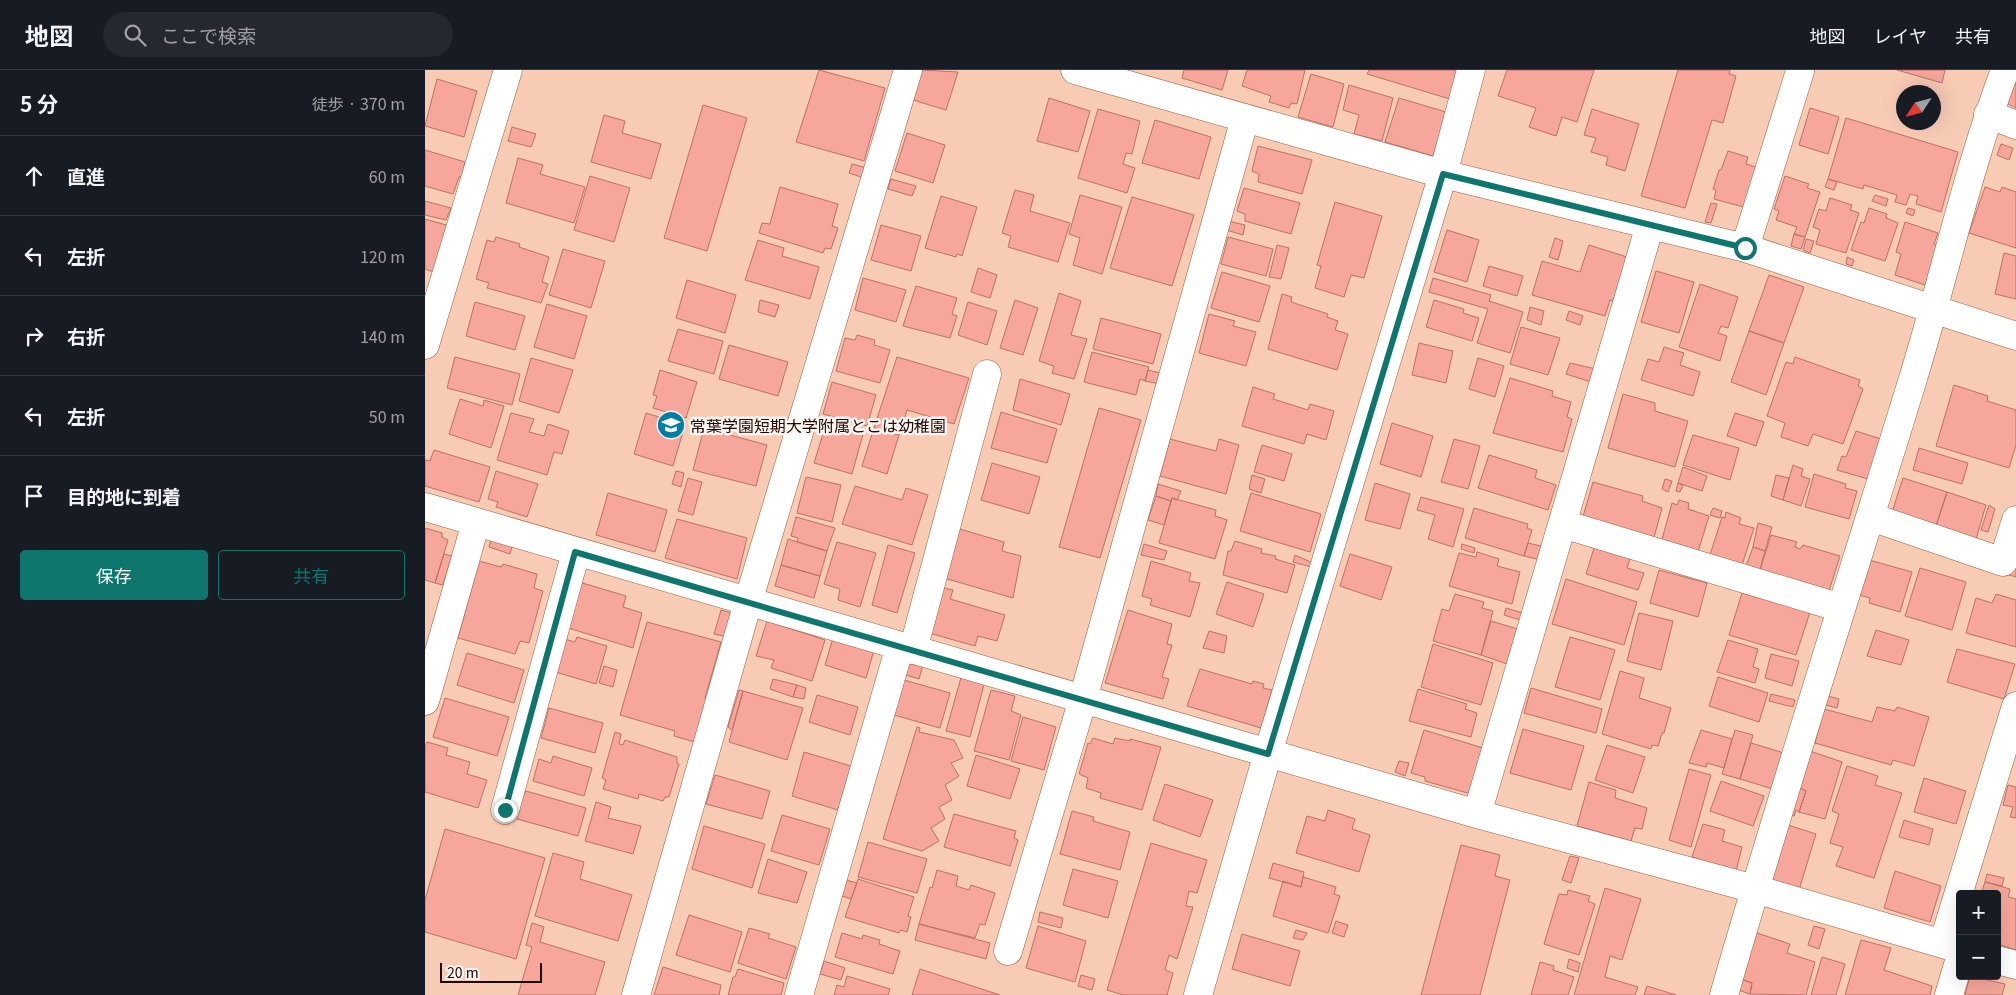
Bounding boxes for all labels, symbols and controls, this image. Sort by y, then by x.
search box [103,12,453,57]
text: 地図 [25,17,73,52]
icon: search [121,21,149,49]
text: ここで検索 [161,21,256,48]
text: 地図 [1810,22,1846,48]
text: レイヤ [1874,22,1927,48]
text: 共有 [1955,22,1991,48]
north arrow [1896,85,1941,130]
text: 5 分 [20,88,58,118]
text: 徒歩 · 370 m [312,91,405,115]
icon: ahead [20,162,48,190]
text: 直進 [67,162,105,189]
text: 60 m [369,164,405,188]
route start [1734,237,1757,260]
icon: left [20,242,48,270]
text: 左折 [67,242,105,269]
text: 120 m [360,244,405,268]
icon: right [20,322,48,350]
text: 右折 [67,322,105,349]
text: 140 m [360,324,405,348]
icon: left [20,402,48,430]
text: 左折 [67,402,105,429]
text: 50 m [369,404,405,428]
school or university icon: 常葉学園短期大学附属とこは幼稚園 [656,410,686,440]
place label: 常葉学園短期大学附属とこは幼稚園 [690,413,946,437]
icon: arrive [20,482,48,510]
text: 目的地に到着 [67,482,181,509]
button: 保存 [20,550,208,600]
button: 共有 [218,550,405,600]
route end [494,799,517,822]
map controls [1956,890,2001,980]
button: + [1956,890,2001,935]
button: − [1956,935,2001,980]
scale bar [440,960,543,983]
text: 20 m [447,962,479,982]

